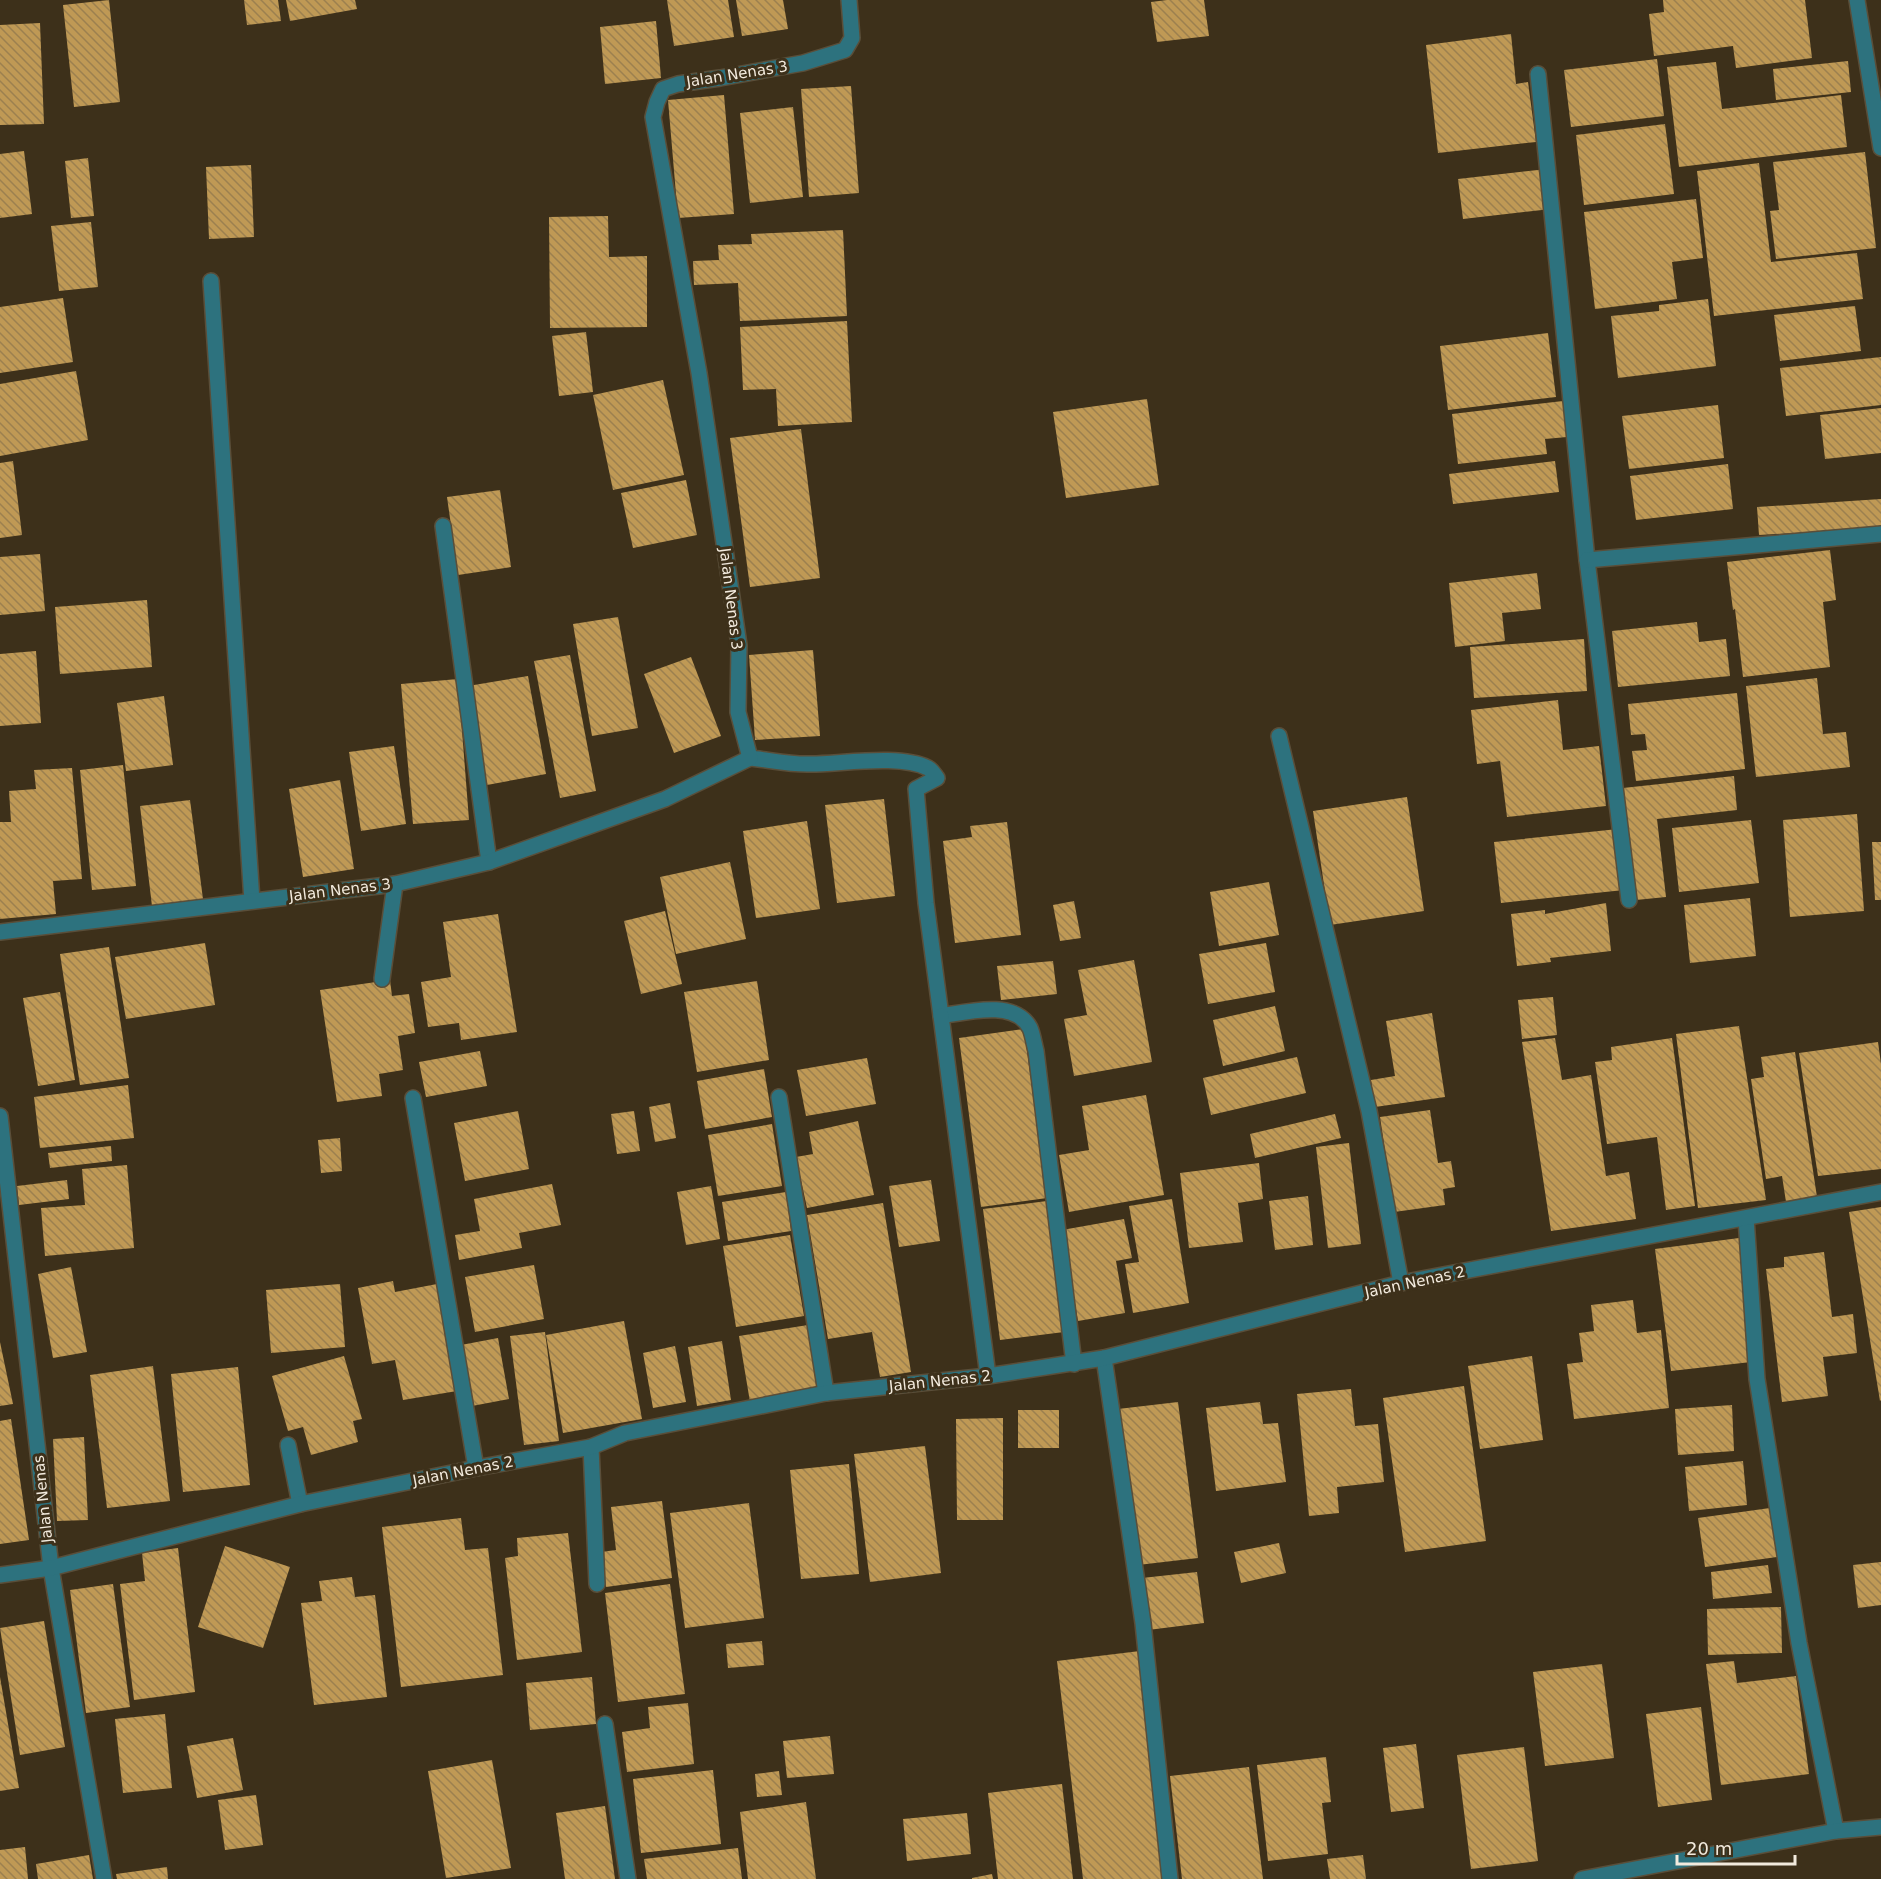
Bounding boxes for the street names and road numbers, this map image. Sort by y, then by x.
street label: Jalan Nenas 3 [684,57,789,91]
street label: Jalan Nenas 3 [716,546,746,651]
street label: Jalan Nenas 3 [287,875,392,905]
street label: Jalan Nenas 2 [1362,1263,1467,1302]
street label: Jalan Nenas 2 [887,1367,992,1395]
street label: Jalan Nenas 2 [410,1452,515,1490]
street label: Jalan Nenas [29,1454,57,1545]

